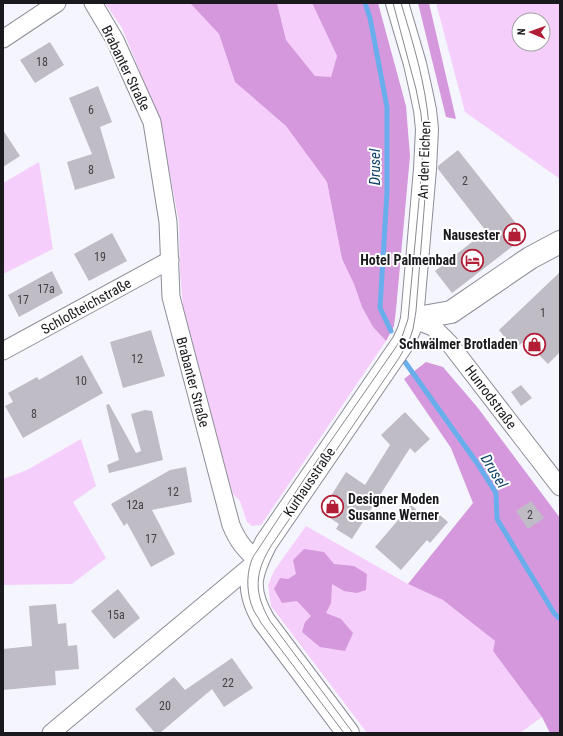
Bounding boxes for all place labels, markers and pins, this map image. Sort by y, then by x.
shop icon: Nausester [502,222,528,248]
place label: Nausester [443,227,500,243]
hotel icon: Hotel Palmenbad [459,247,485,273]
place label: Hotel Palmenbad [360,252,456,268]
shop icon: Schwälmer Brotladen [521,331,547,357]
place label: Schwälmer Brotladen [399,336,518,352]
place label: Designer Moden Susanne Werner [348,491,439,523]
shop icon: Designer Moden Susanne Werner [320,494,346,520]

